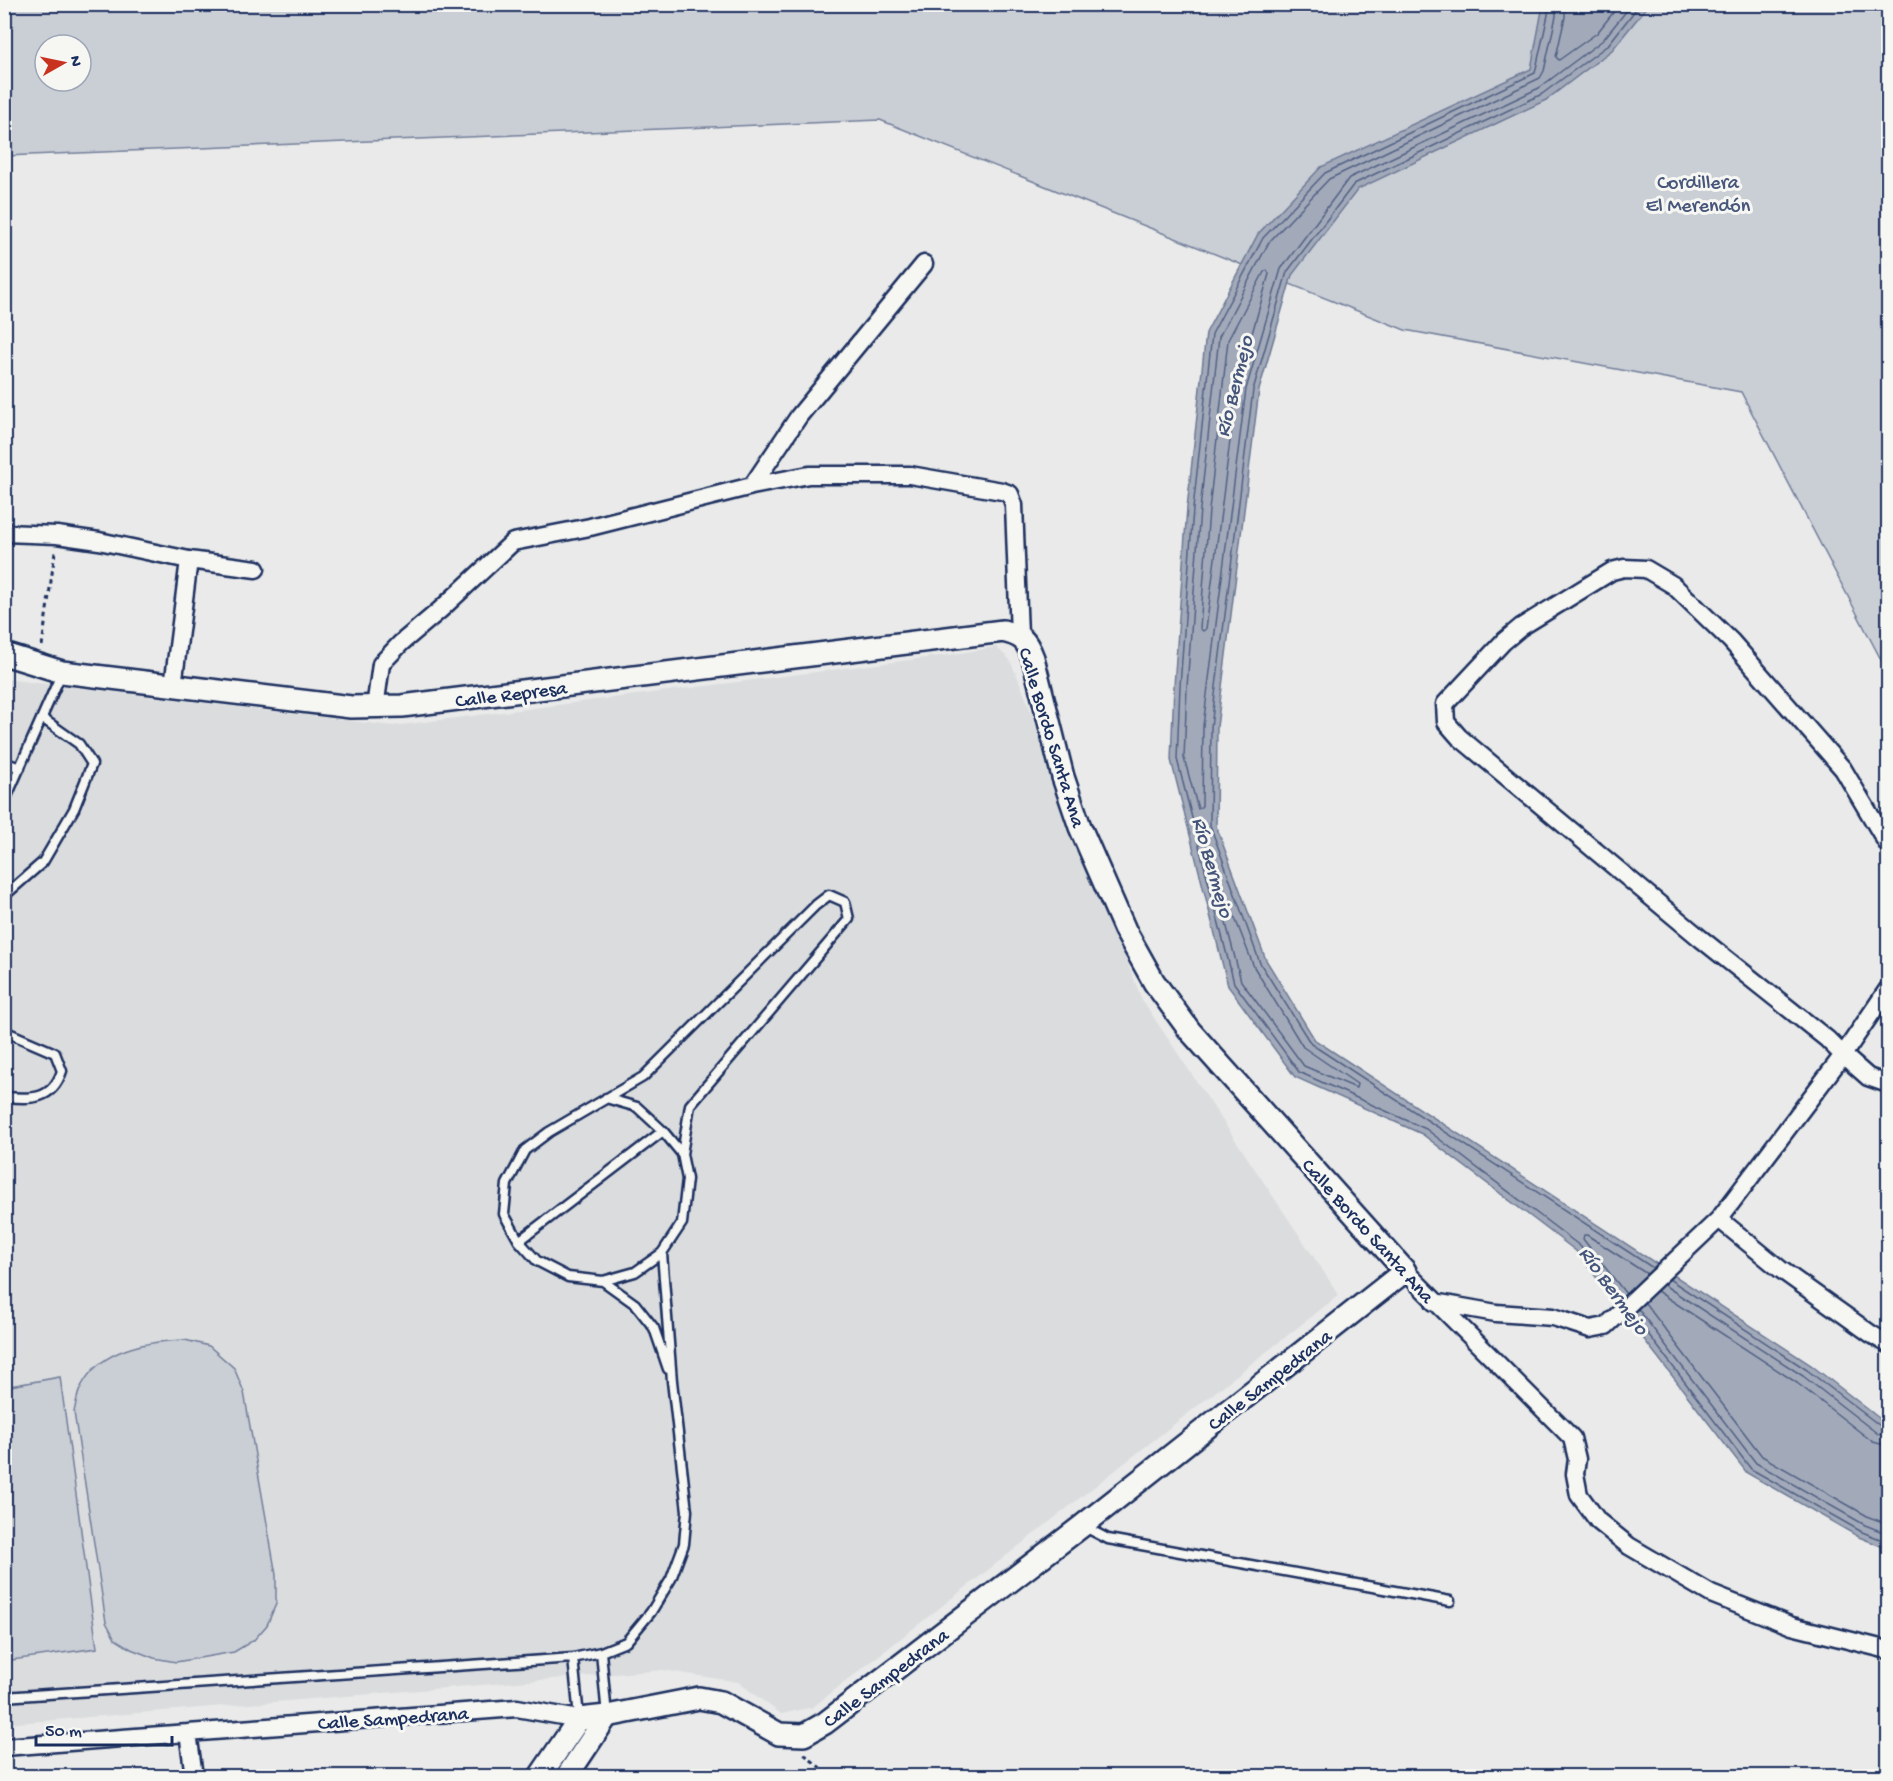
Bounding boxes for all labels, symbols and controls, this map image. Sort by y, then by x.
north arrow [33,33,93,93]
text: N [64,55,85,68]
park label: Cordillera El Merendón [1646,173,1751,219]
water label: Río Bermejo [1212,333,1261,440]
street label: Calle Bordo Santa Ana [1011,645,1088,831]
street label: Calle Represa [454,678,569,715]
water label: Río Bermejo [1184,815,1237,922]
street label: Calle Bordo Santa Ana [1295,1155,1438,1310]
water label: Río Bermejo [1572,1243,1653,1342]
street label: Calle Sampedrana [1205,1326,1338,1437]
street label: Calle Sampedrana [820,1625,955,1734]
street label: Calle Sampedrana [317,1704,470,1737]
scale bar [36,1709,172,1747]
text: 50 m [45,1722,82,1743]

